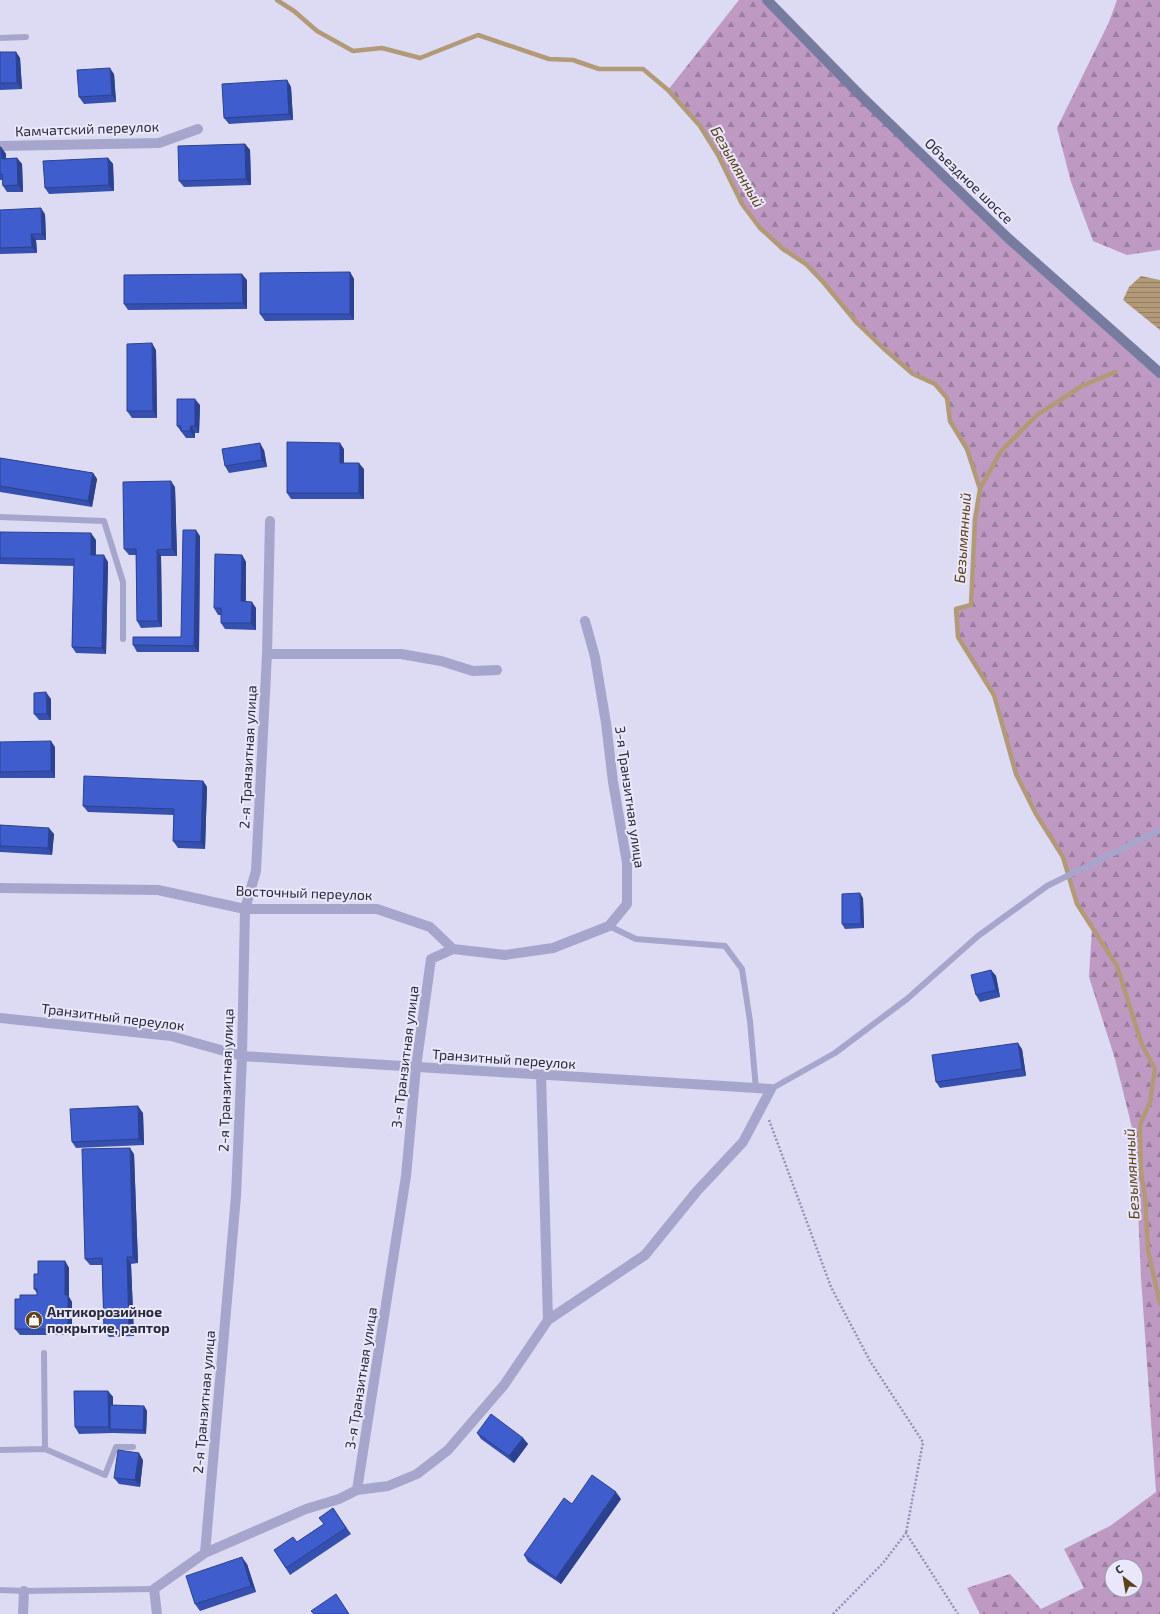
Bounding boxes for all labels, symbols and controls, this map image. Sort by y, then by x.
street label: Камчатский переулок [15,117,160,140]
water label: Безымянный [707,123,768,210]
street label: Объездное шоссе [922,134,1017,227]
water label: Безымянный [950,492,974,584]
street label: 2-я Транзитная улица [235,685,260,829]
street label: 3-я Транзитная улица [612,725,649,869]
street label: Восточный переулок [235,882,373,903]
street label: 3-я Транзитная улица [387,985,422,1129]
street label: Транзитный переулок [40,999,186,1034]
street label: 2-я Транзитная улица [215,1008,237,1152]
street label: Транзитный переулок [432,1045,577,1072]
water label: Безымянный [1120,1128,1142,1220]
place label: Антикорозийное покрытие, раптор [47,1303,170,1336]
street label: 3-я Транзитная улица [341,1306,380,1450]
shop icon: Антикорозийное покрытие, раптор [24,1310,44,1330]
street label: 2-я Транзитная улица [189,1330,218,1474]
north arrow [1104,1558,1144,1598]
text: С [1112,1561,1125,1576]

